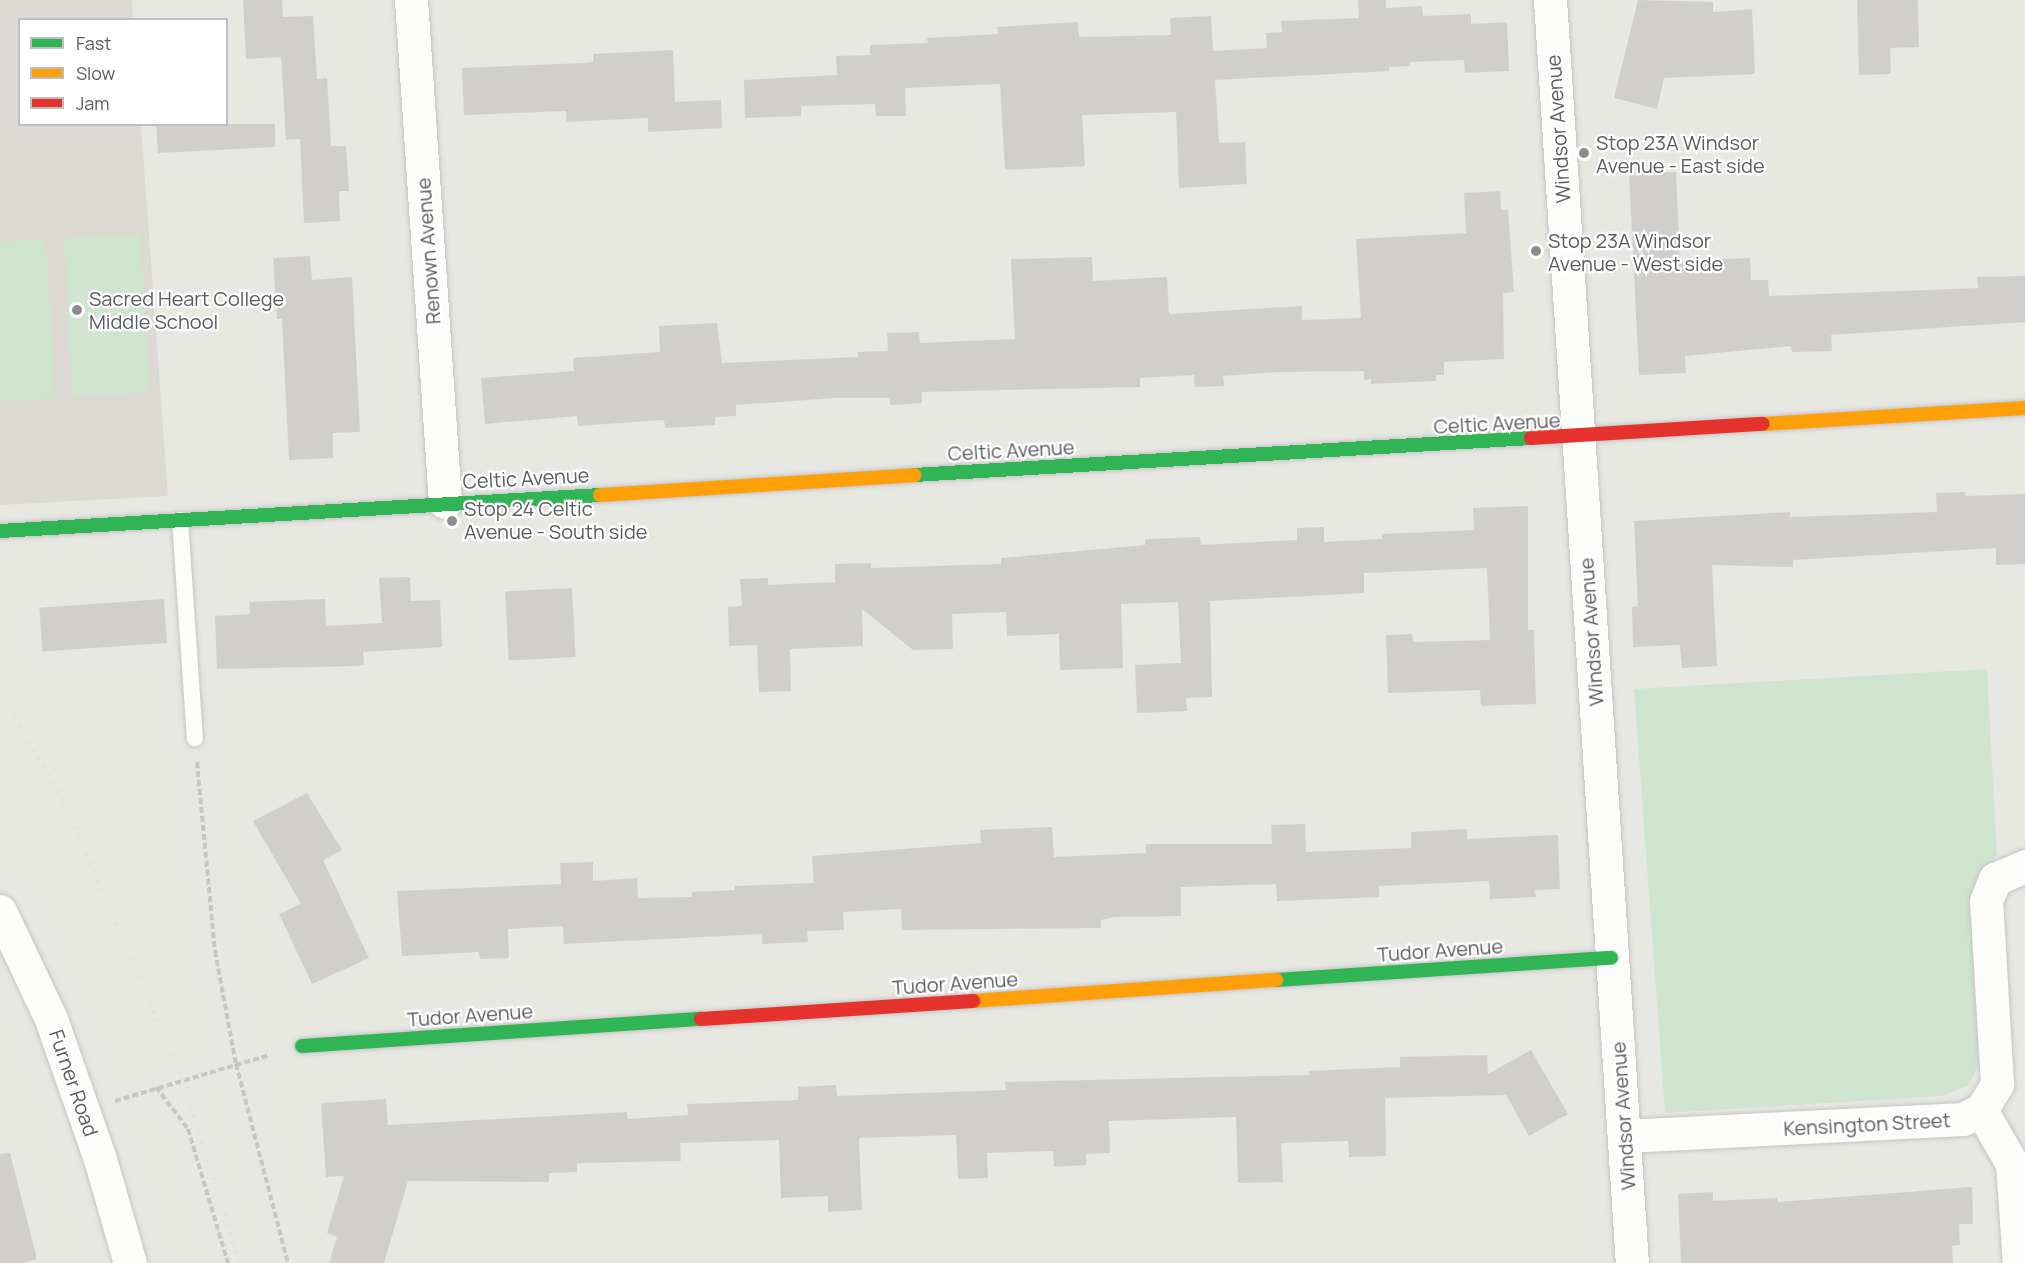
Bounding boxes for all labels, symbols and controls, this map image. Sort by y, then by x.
legend [18,18,228,126]
text: Fast [76,31,111,55]
street label: Windsor Avenue [1541,54,1575,204]
text: Slow [76,61,115,85]
text: Jam [76,91,110,115]
place label: Stop 23A Windsor Avenue - East side [1596,130,1765,177]
marker: Stop 23A Windsor Avenue - East side [1577,146,1591,160]
street label: Renown Avenue [411,177,445,325]
place label: Stop 23A Windsor Avenue - West side [1548,228,1723,275]
marker: Stop 23A Windsor Avenue - West side [1529,244,1543,258]
place label: Sacred Heart College Middle School [89,286,284,333]
marker: Sacred Heart College Middle School [70,303,84,317]
street label: Celtic Avenue [1433,408,1561,438]
street label: Celtic Avenue [947,435,1075,465]
street label: Celtic Avenue [462,463,590,493]
place label: Stop 24 Celtic Avenue - South side [464,497,648,544]
marker: Stop 24 Celtic Avenue - South side [445,514,459,528]
street label: Windsor Avenue [1574,557,1608,707]
street label: Tudor Avenue [1376,934,1504,966]
street label: Tudor Avenue [891,967,1019,999]
street label: Tudor Avenue [406,999,534,1031]
street label: Furner Road [45,1026,103,1140]
street label: Windsor Avenue [1606,1041,1640,1191]
street label: Kensington Street [1783,1108,1951,1140]

